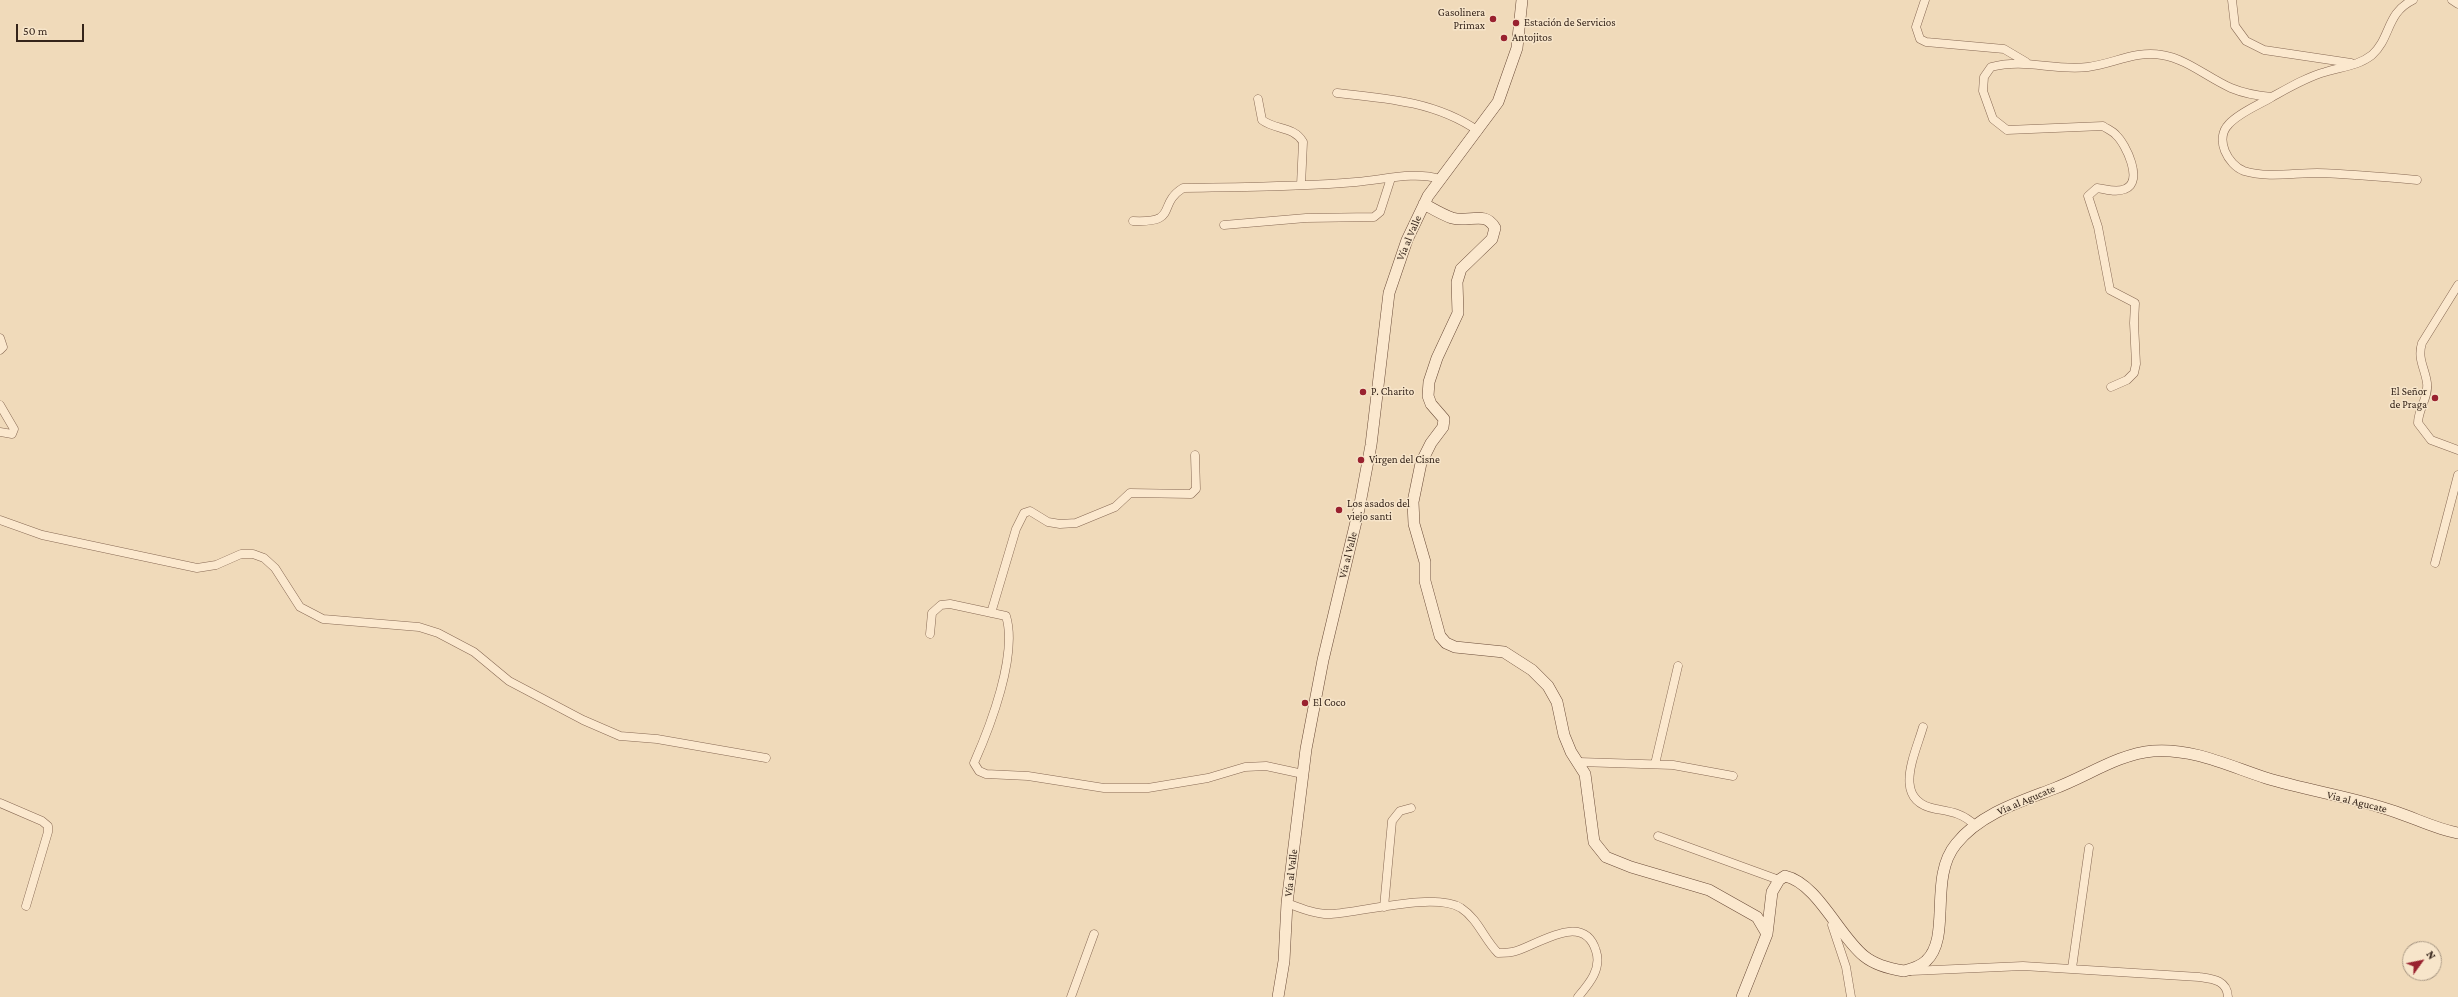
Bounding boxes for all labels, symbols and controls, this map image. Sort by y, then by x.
place label: Gasolinera Primax [1438,6,1485,32]
marker: Gasolinera Primax [1488,14,1498,24]
scale bar [18,16,86,42]
place label: Estación de Servicios [1524,16,1616,30]
marker: Estación de Servicios [1511,18,1521,28]
text: 50 m [23,24,47,38]
place label: Antojitos [1512,31,1552,45]
marker: Antojitos [1499,33,1509,43]
street label: Vía al Valle [1394,213,1424,263]
place label: P. Charito [1371,385,1414,399]
place label: El Señor de Praga [2390,385,2427,411]
marker: P. Charito [1358,387,1368,397]
marker: El Señor de Praga [2430,393,2440,403]
place label: Virgen del Cisne [1369,453,1440,467]
marker: Virgen del Cisne [1356,455,1366,465]
place label: Los asados del viejo santi [1347,497,1410,523]
marker: Los asados del viejo santi [1334,505,1344,515]
street label: Vía al Valle [1336,530,1360,580]
place label: El Coco [1313,696,1346,710]
marker: El Coco [1300,698,1310,708]
street label: Via al Agucate [1995,782,2057,818]
street label: Via al Agucate [2326,788,2388,816]
street label: Vía al Valle [1282,849,1300,897]
north arrow [2402,941,2442,981]
text: N [2424,949,2438,961]

